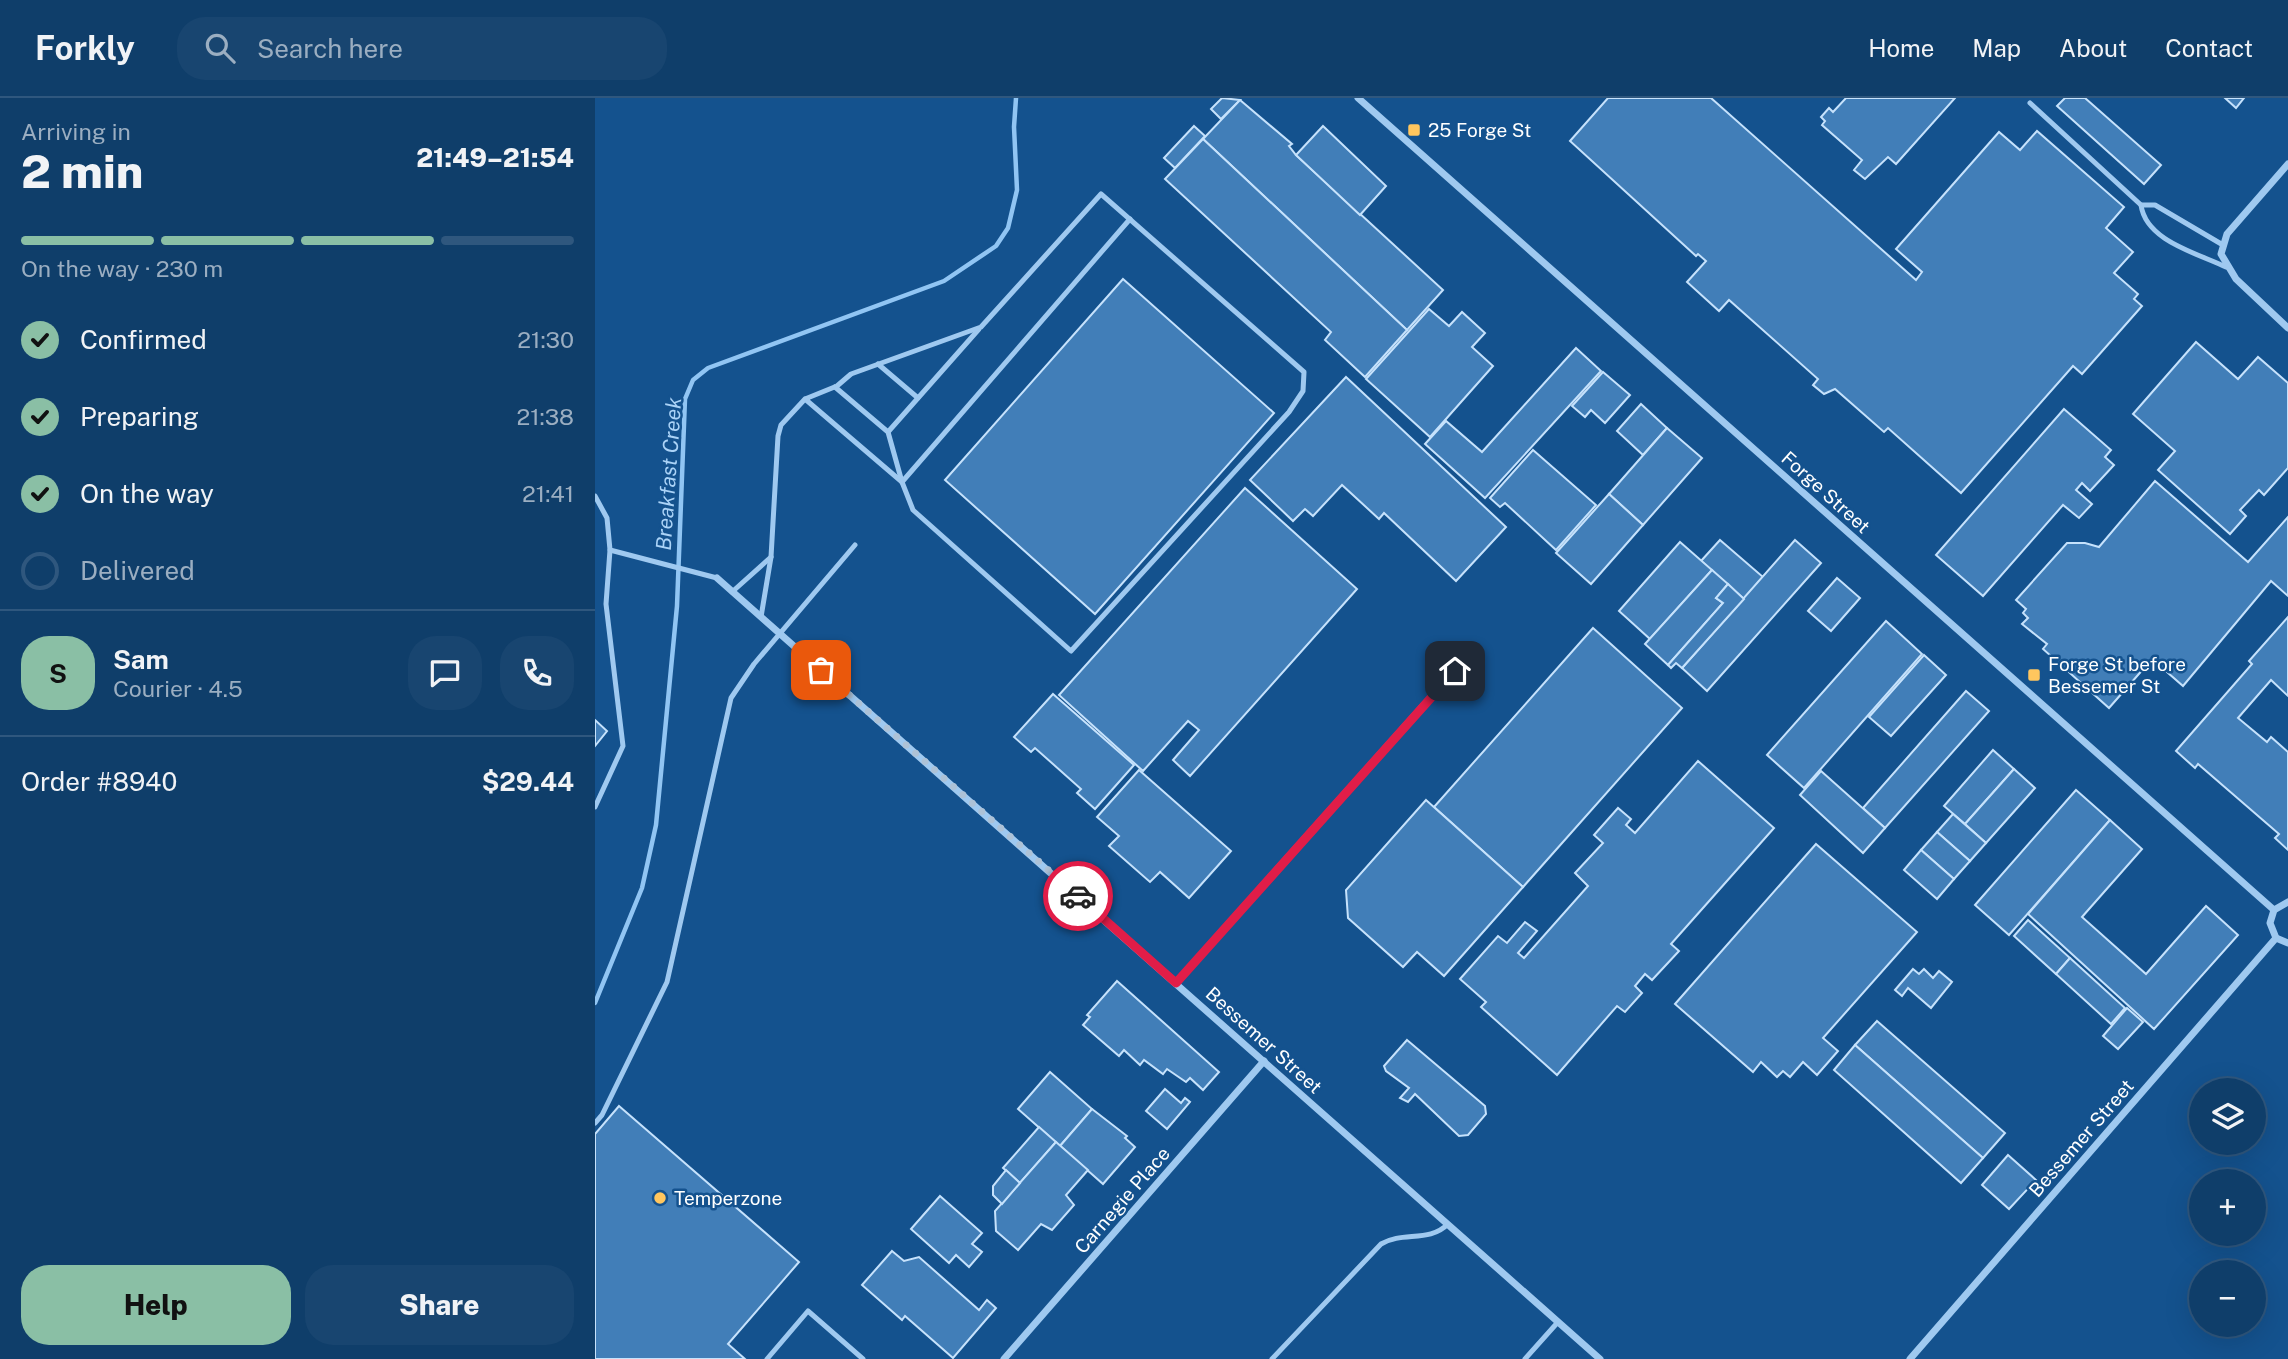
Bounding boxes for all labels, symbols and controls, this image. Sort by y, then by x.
search box [177,17,667,80]
text: Forkly [35,29,135,67]
icon: search [201,29,239,67]
text: Search here [257,33,403,64]
text: Home [1868,34,1934,62]
text: Map [1972,34,2021,62]
text: About [2059,34,2127,62]
text: Contact [2165,34,2253,62]
text: Arriving in [21,118,131,145]
place label: 25 Forge St [1428,119,1531,141]
marker: 25 Forge St [1406,122,1422,138]
text: 21:49–21:54 [416,142,574,173]
text: 2 min [21,144,143,198]
text: On the way · 230 m [21,255,223,282]
icon: check [21,321,59,359]
text: Confirmed [80,324,207,355]
text: 21:30 [517,326,574,353]
water label: Breakfast Creek [651,396,686,551]
icon: check [21,398,59,436]
text: Preparing [80,401,199,432]
text: 21:38 [517,403,574,430]
street label: Forge Street [1777,447,1875,537]
icon: check [21,475,59,513]
text: On the way [80,478,214,509]
text: 21:41 [522,480,574,507]
text: Delivered [80,555,195,586]
button: chat [408,636,482,710]
button: phone [500,636,574,710]
pin [791,640,851,700]
pin [1425,641,1485,701]
text: Sam [113,644,169,675]
icon: bag [802,651,840,689]
icon: home [1436,652,1474,690]
place label: Forge St before Bessemer St [2048,653,2186,697]
text: S [49,658,67,689]
marker: Forge St before Bessemer St [2026,667,2042,683]
text: Courier · 4.5 [113,675,243,702]
text: Order #8940 [21,766,177,797]
text: $29.44 [482,766,574,797]
courier [1043,861,1113,931]
icon: car [1059,877,1097,915]
street label: Bessemer Street [1202,982,1326,1098]
street label: Bessemer Street [2024,1075,2138,1201]
map controls [2189,1078,2266,1337]
button: layers [2189,1078,2266,1155]
street label: Carnegie Place [1070,1142,1174,1258]
button: + [2189,1169,2266,1246]
place label: Temperzone [674,1187,782,1209]
marker: Temperzone [652,1190,668,1206]
button: − [2189,1260,2266,1337]
button: Help [21,1265,291,1345]
button: Share [305,1265,574,1345]

